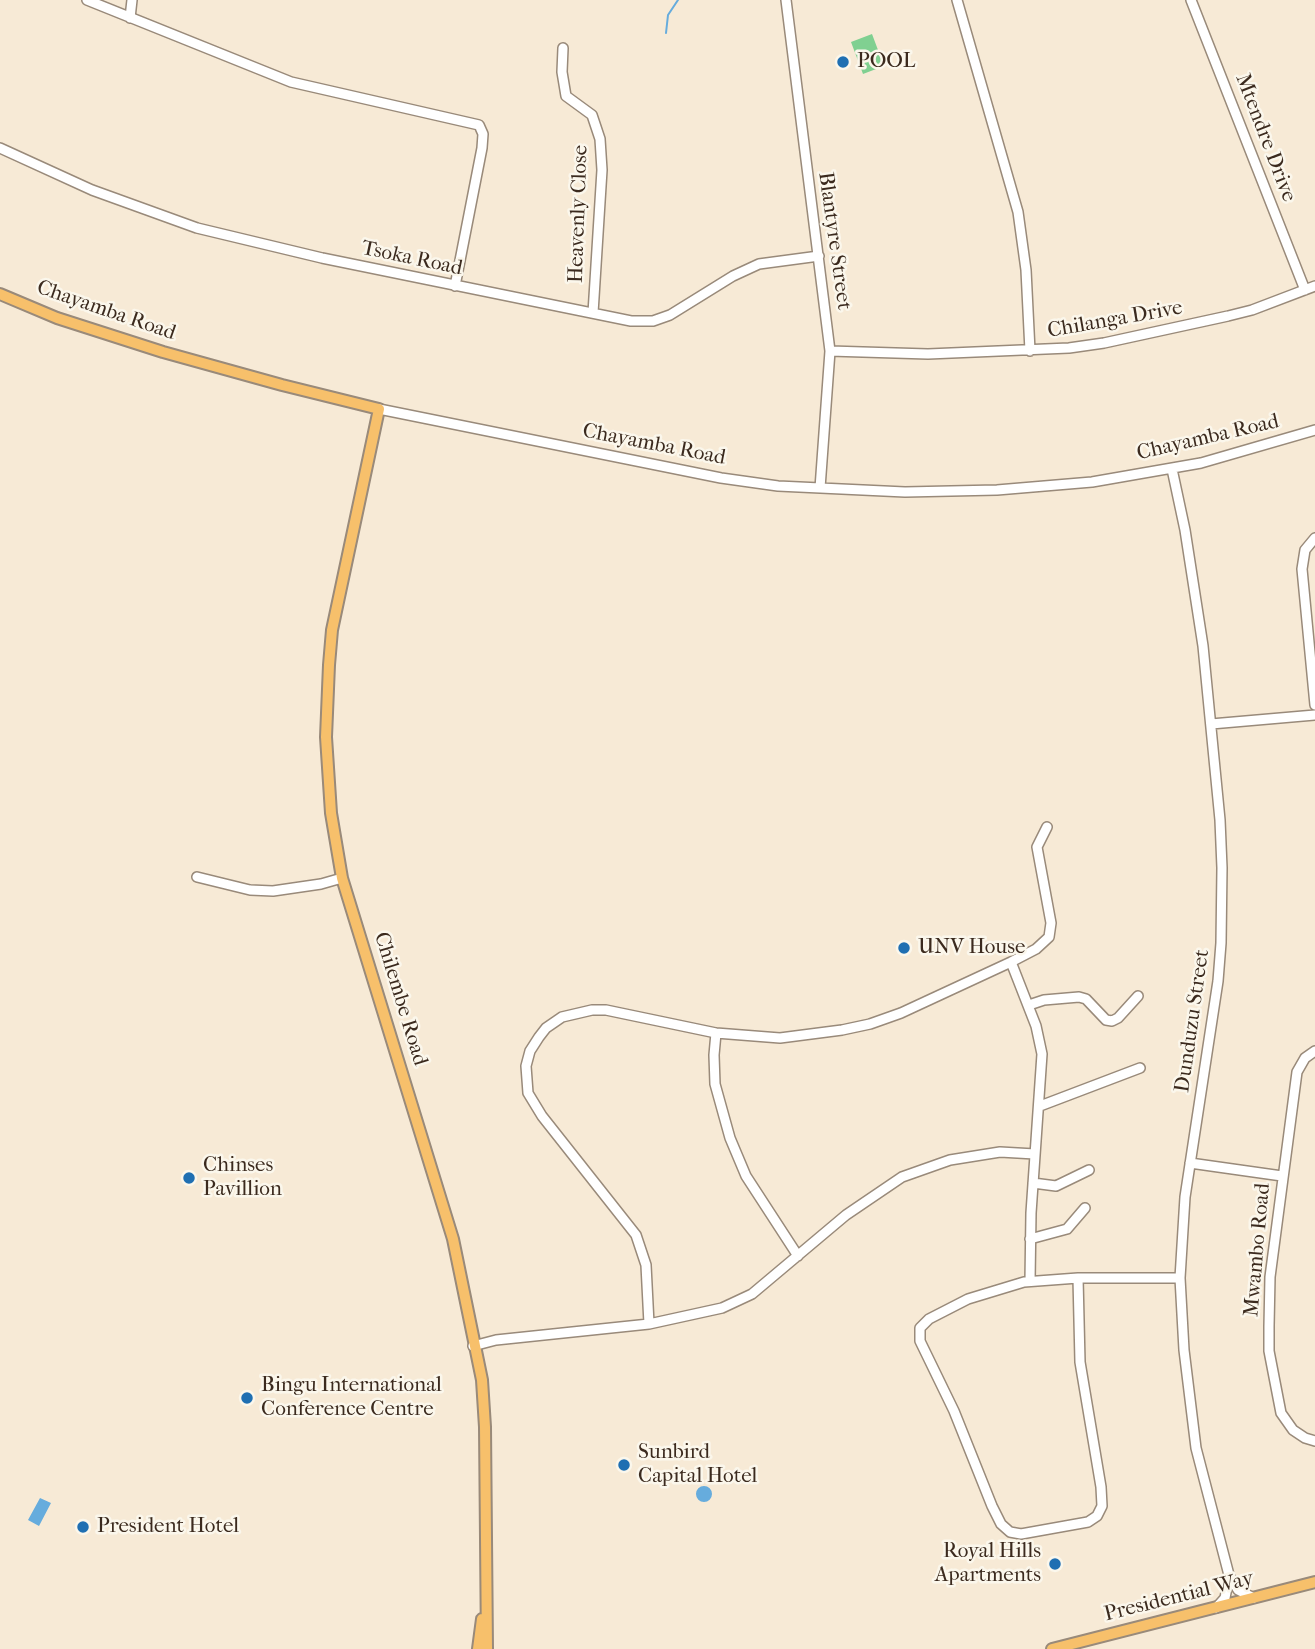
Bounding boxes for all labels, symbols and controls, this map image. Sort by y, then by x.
place label: POOL [857,49,915,75]
marker: POOL [835,54,851,70]
street label: Mtendre Drive [1229,70,1301,206]
street label: Heavenly Close [564,144,594,284]
street label: Blantyre Street [812,170,856,312]
street label: Tsoka Road [359,236,465,282]
street label: Chayamba Road [33,275,179,347]
street label: Chilanga Drive [1046,296,1184,344]
street label: Chayamba Road [1134,409,1282,467]
street label: Chayamba Road [580,419,728,471]
street label: Chilembe Road [368,929,432,1069]
place label: UNV House [918,935,1025,961]
marker: UNV House [896,940,912,956]
street label: Dunduzu Street [1170,948,1216,1094]
place label: Chinses Pavillion [203,1153,282,1203]
marker: Chinses Pavillion [181,1170,197,1186]
street label: Mwambo Road [1240,1182,1276,1318]
place label: Bingu International Conference Centre [261,1373,442,1423]
marker: Bingu International Conference Centre [239,1390,255,1406]
place label: Sunbird Capital Hotel [638,1440,757,1490]
marker: Sunbird Capital Hotel [616,1457,632,1473]
place label: President Hotel [97,1514,239,1540]
marker: President Hotel [75,1519,91,1535]
place label: Royal Hills Apartments [935,1539,1041,1589]
marker: Royal Hills Apartments [1047,1556,1063,1572]
street label: Presidential Way [1102,1566,1256,1628]

